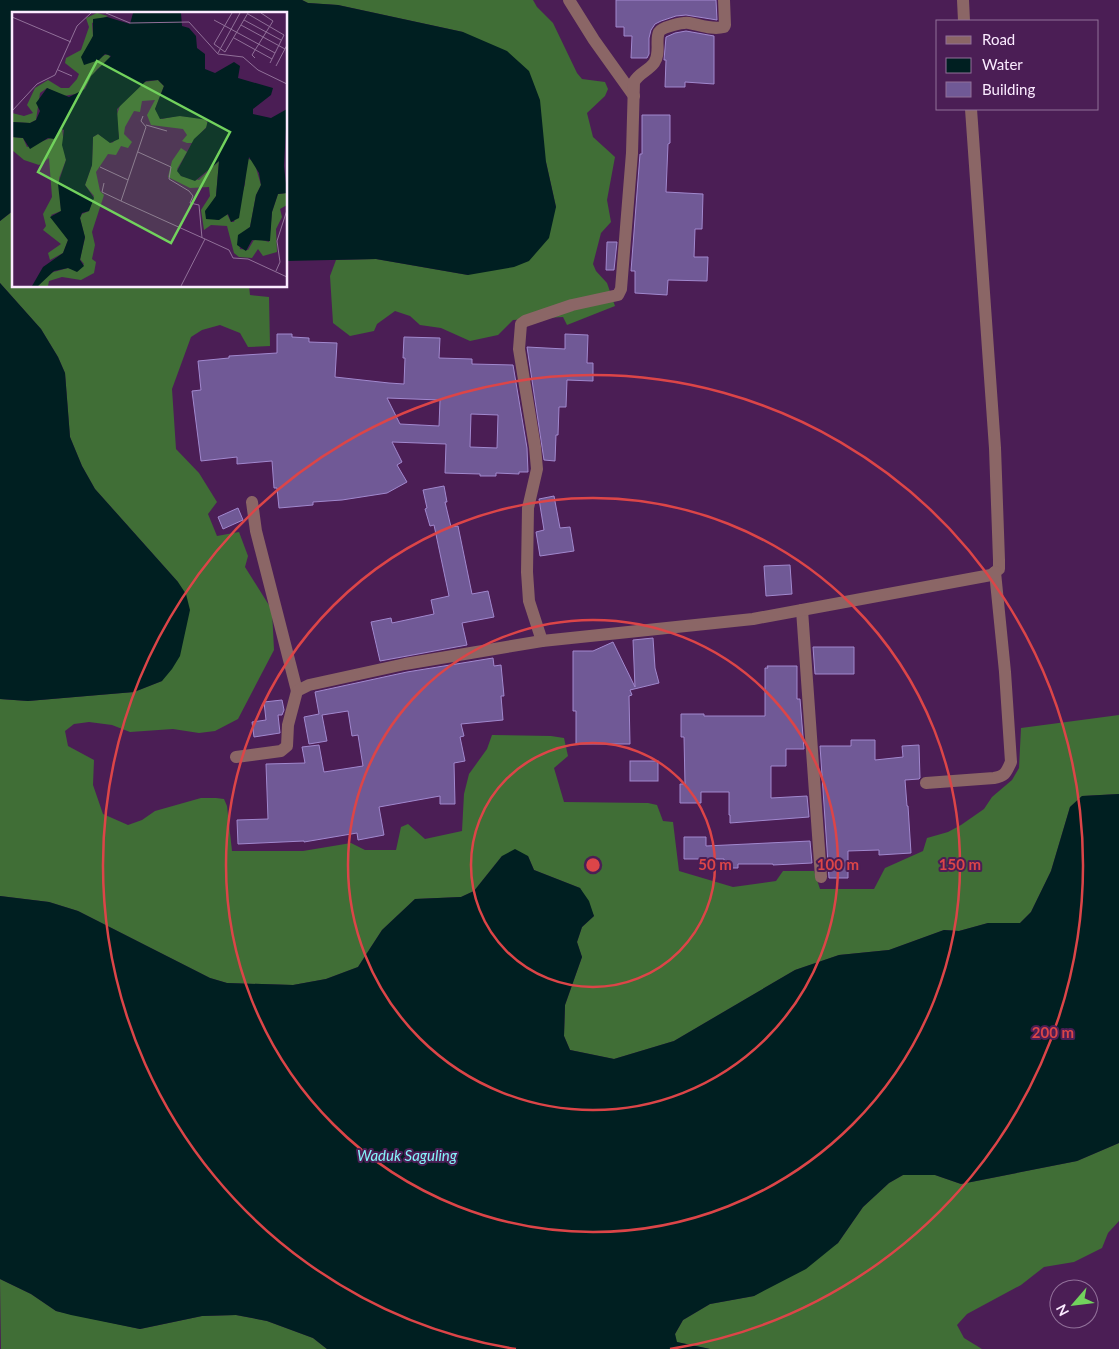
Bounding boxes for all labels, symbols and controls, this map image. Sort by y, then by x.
inset map [12,12,288,288]
legend [936,20,1099,110]
text: Road [982,30,1015,48]
text: Water [982,55,1023,73]
text: Building [982,80,1035,98]
text: 50 m [698,855,732,873]
text: 100 m [817,855,859,873]
text: 150 m [939,855,981,873]
centre of rings [584,856,602,874]
text: 200 m [1032,1023,1074,1041]
water label: Waduk Saguling [357,1146,458,1164]
north arrow [1049,1279,1099,1329]
text: N [1052,1302,1072,1319]

